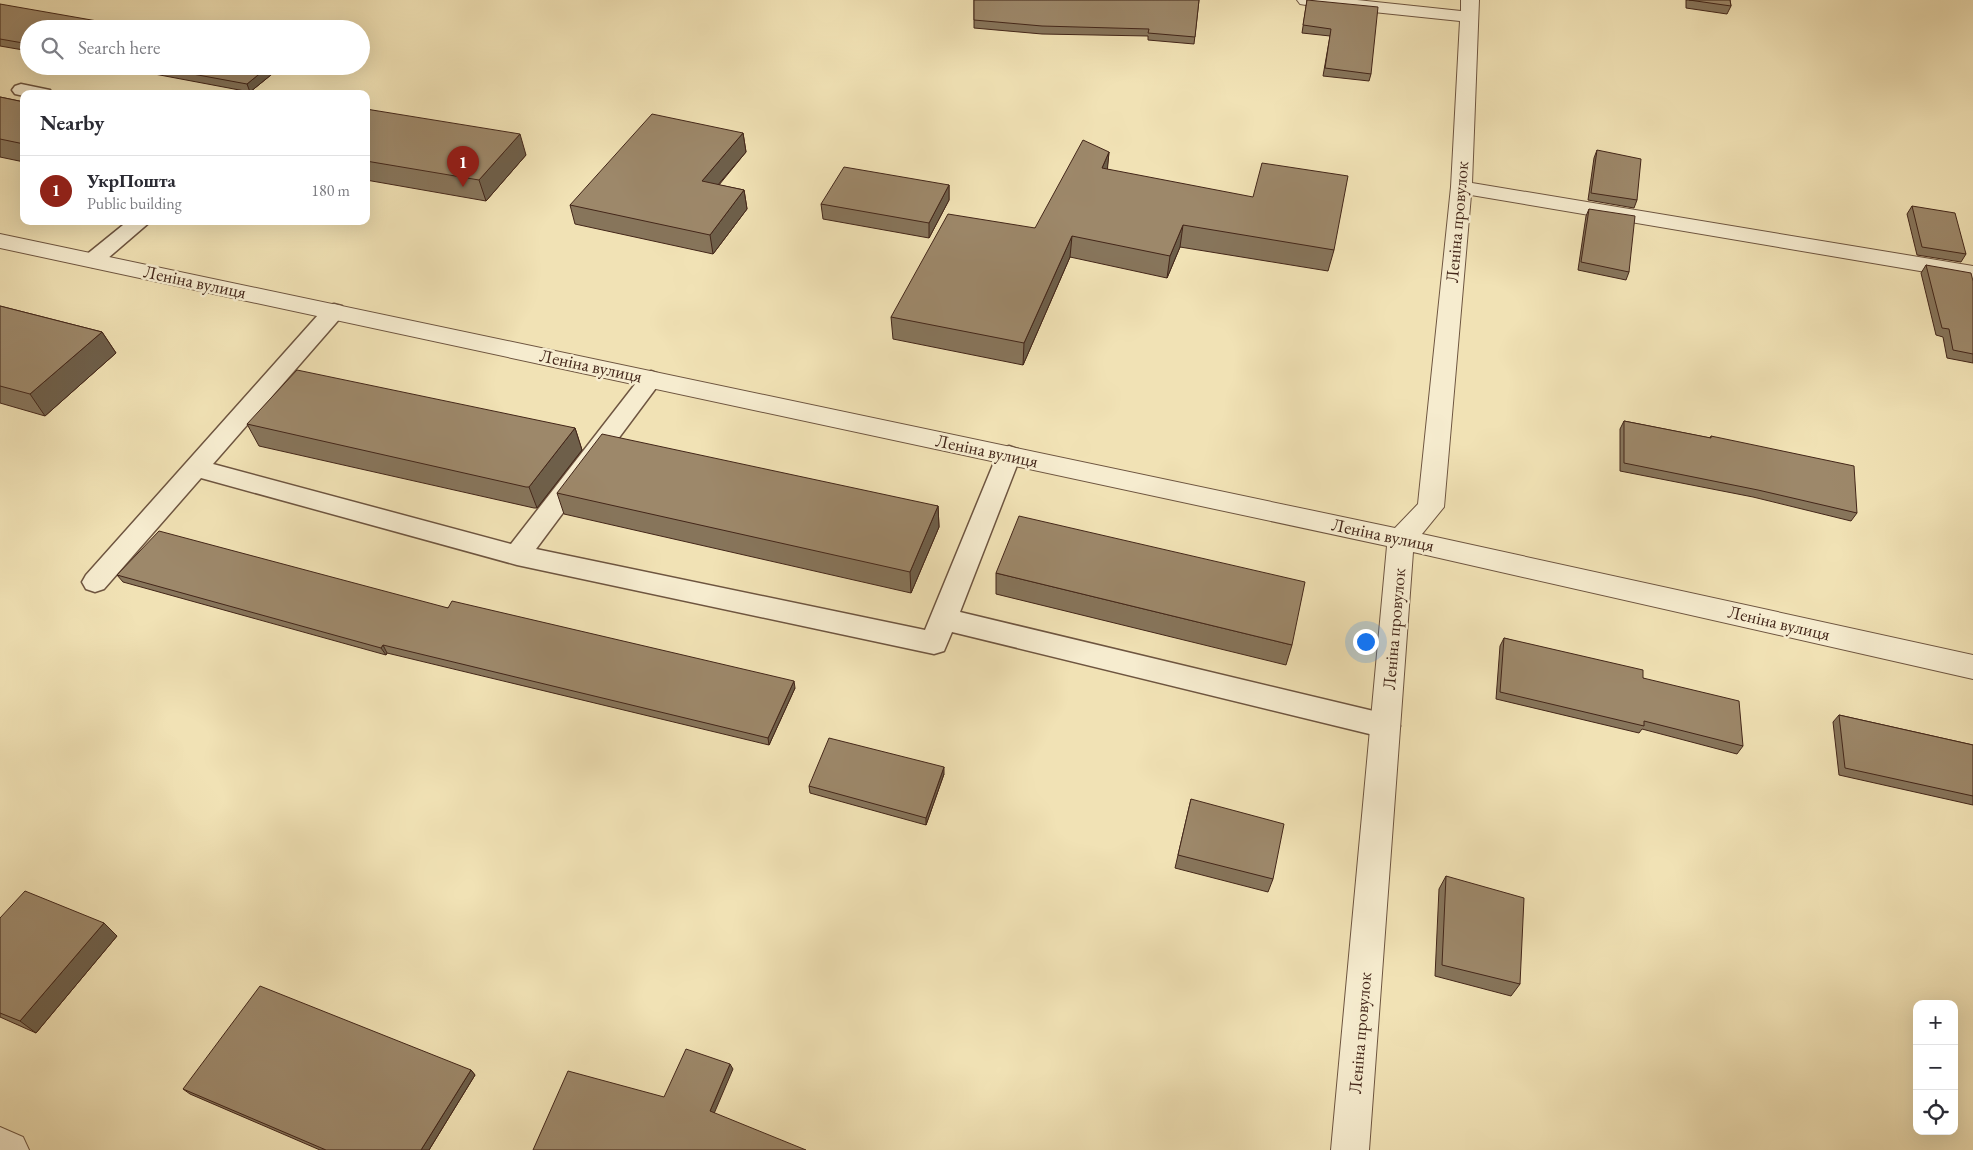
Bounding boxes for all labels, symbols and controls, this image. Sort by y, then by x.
search box [20,20,370,75]
icon: search [38,34,66,62]
text: Search here [78,35,160,60]
text: Nearby [40,109,104,136]
pin: 1 [447,146,479,187]
street label: Леніна провулок [1440,160,1473,284]
text: УкрПошта [87,168,176,193]
text: 1 [52,180,60,201]
text: 180 m [311,180,350,201]
text: Public building [87,193,182,214]
street label: Леніна вулиця [142,259,248,304]
street label: Леніна вулиця [538,343,644,388]
street label: Леніна вулиця [934,428,1040,473]
street label: Леніна вулиця [1330,512,1436,557]
street label: Леніна провулок [1377,567,1410,691]
street label: Леніна вулиця [1726,600,1832,645]
your location [1353,629,1379,655]
street label: Леніна провулок [1343,971,1376,1095]
map controls [1913,1000,1958,1135]
button: + [1913,1000,1958,1045]
button: − [1913,1045,1958,1090]
button: locate [1913,1090,1958,1135]

